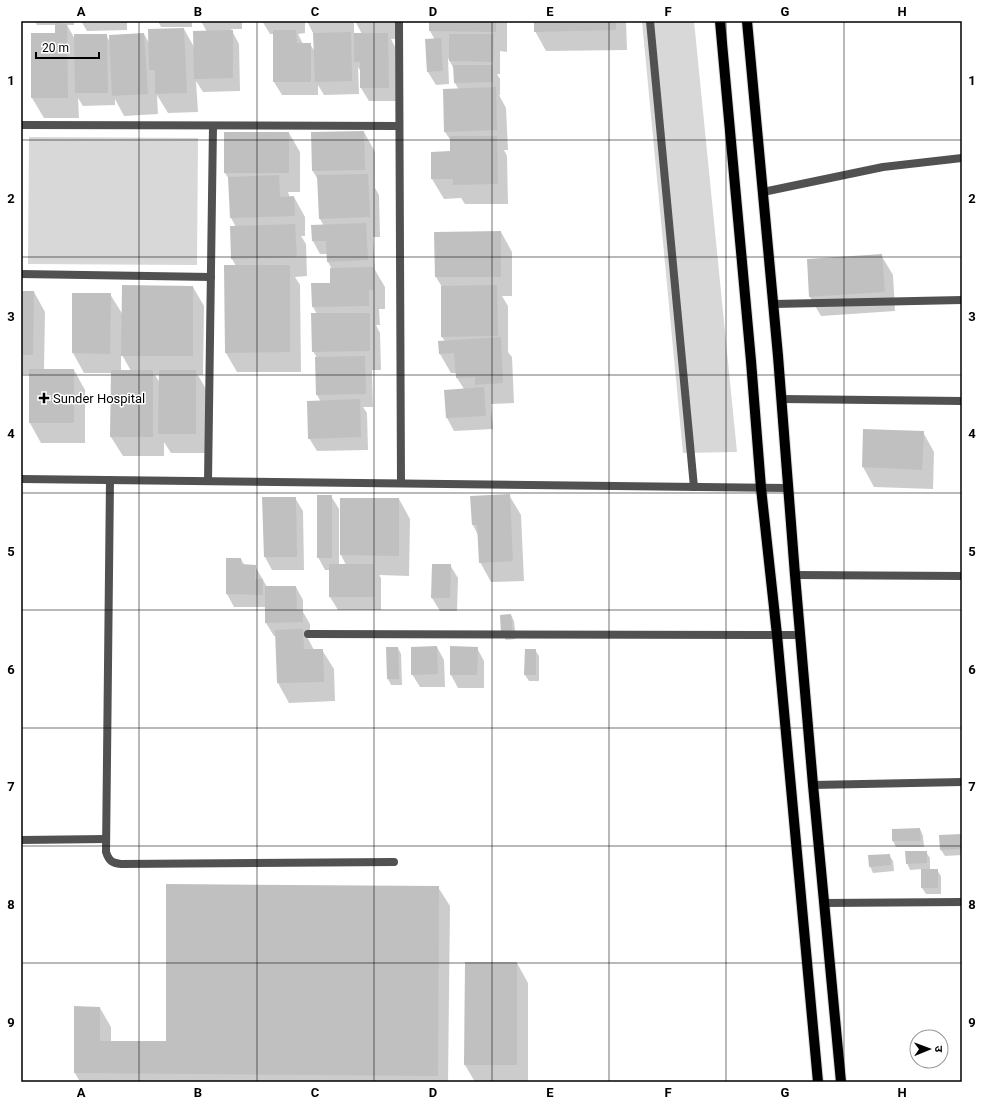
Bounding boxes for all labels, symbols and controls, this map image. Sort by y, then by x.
text: A [77,4,86,19]
text: B [194,4,202,19]
text: C [311,4,320,19]
text: D [429,4,437,19]
text: E [546,4,554,19]
text: F [664,4,672,19]
text: G [781,4,790,19]
text: H [897,4,907,19]
scale bar [36,34,99,60]
text: 20 m [42,41,69,55]
text: 1 [7,73,15,88]
text: 1 [968,73,976,88]
text: 2 [7,191,15,206]
text: 2 [968,191,976,206]
text: 3 [7,309,15,324]
text: 3 [968,309,976,324]
place label: Sunder Hospital [53,391,145,406]
marker: Sunder Hospital [38,392,50,404]
text: 4 [7,426,15,441]
text: 4 [968,426,976,441]
text: 5 [7,544,15,559]
text: 5 [968,544,976,559]
text: 6 [7,662,15,677]
text: 6 [968,662,976,677]
text: 7 [7,779,15,794]
text: 7 [968,779,976,794]
text: 8 [7,897,15,912]
text: 8 [968,897,976,912]
text: 9 [7,1015,15,1030]
text: 9 [968,1015,976,1030]
north arrow [909,1029,949,1069]
text: उ [932,1046,945,1053]
text: A [77,1085,86,1100]
text: B [194,1085,202,1100]
text: C [311,1085,320,1100]
text: D [429,1085,437,1100]
text: E [546,1085,554,1100]
text: F [664,1085,672,1100]
text: G [781,1085,790,1100]
text: H [897,1085,907,1100]

